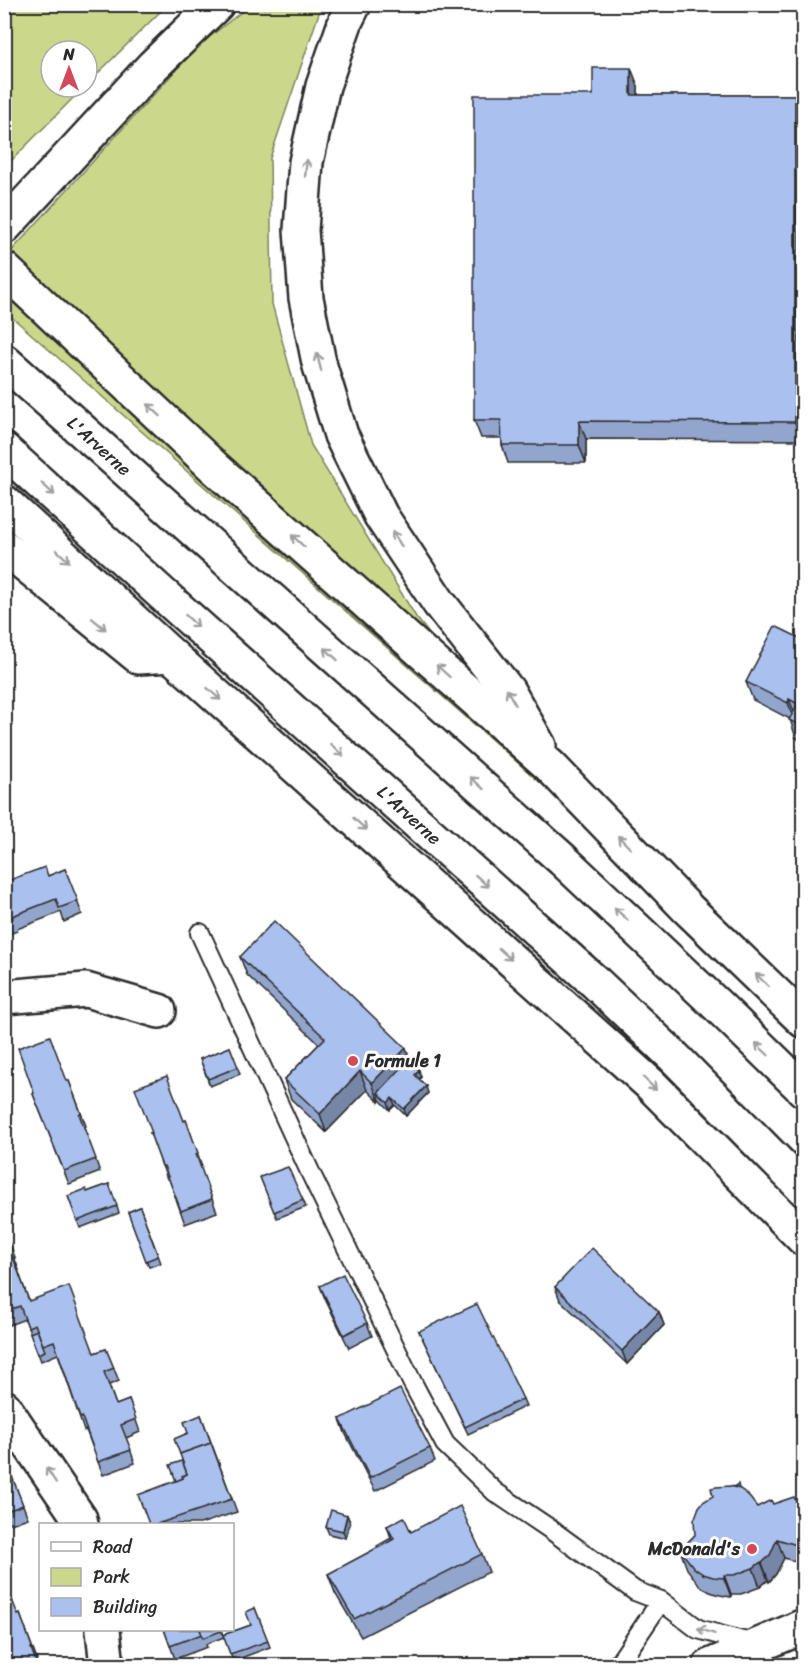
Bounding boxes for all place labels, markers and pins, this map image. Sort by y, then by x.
place label: Formule 1 [364,1045,441,1077]
marker: Formule 1 [346,1054,360,1068]
place label: McDonald's [647,1533,741,1565]
marker: McDonald's [745,1542,759,1556]

